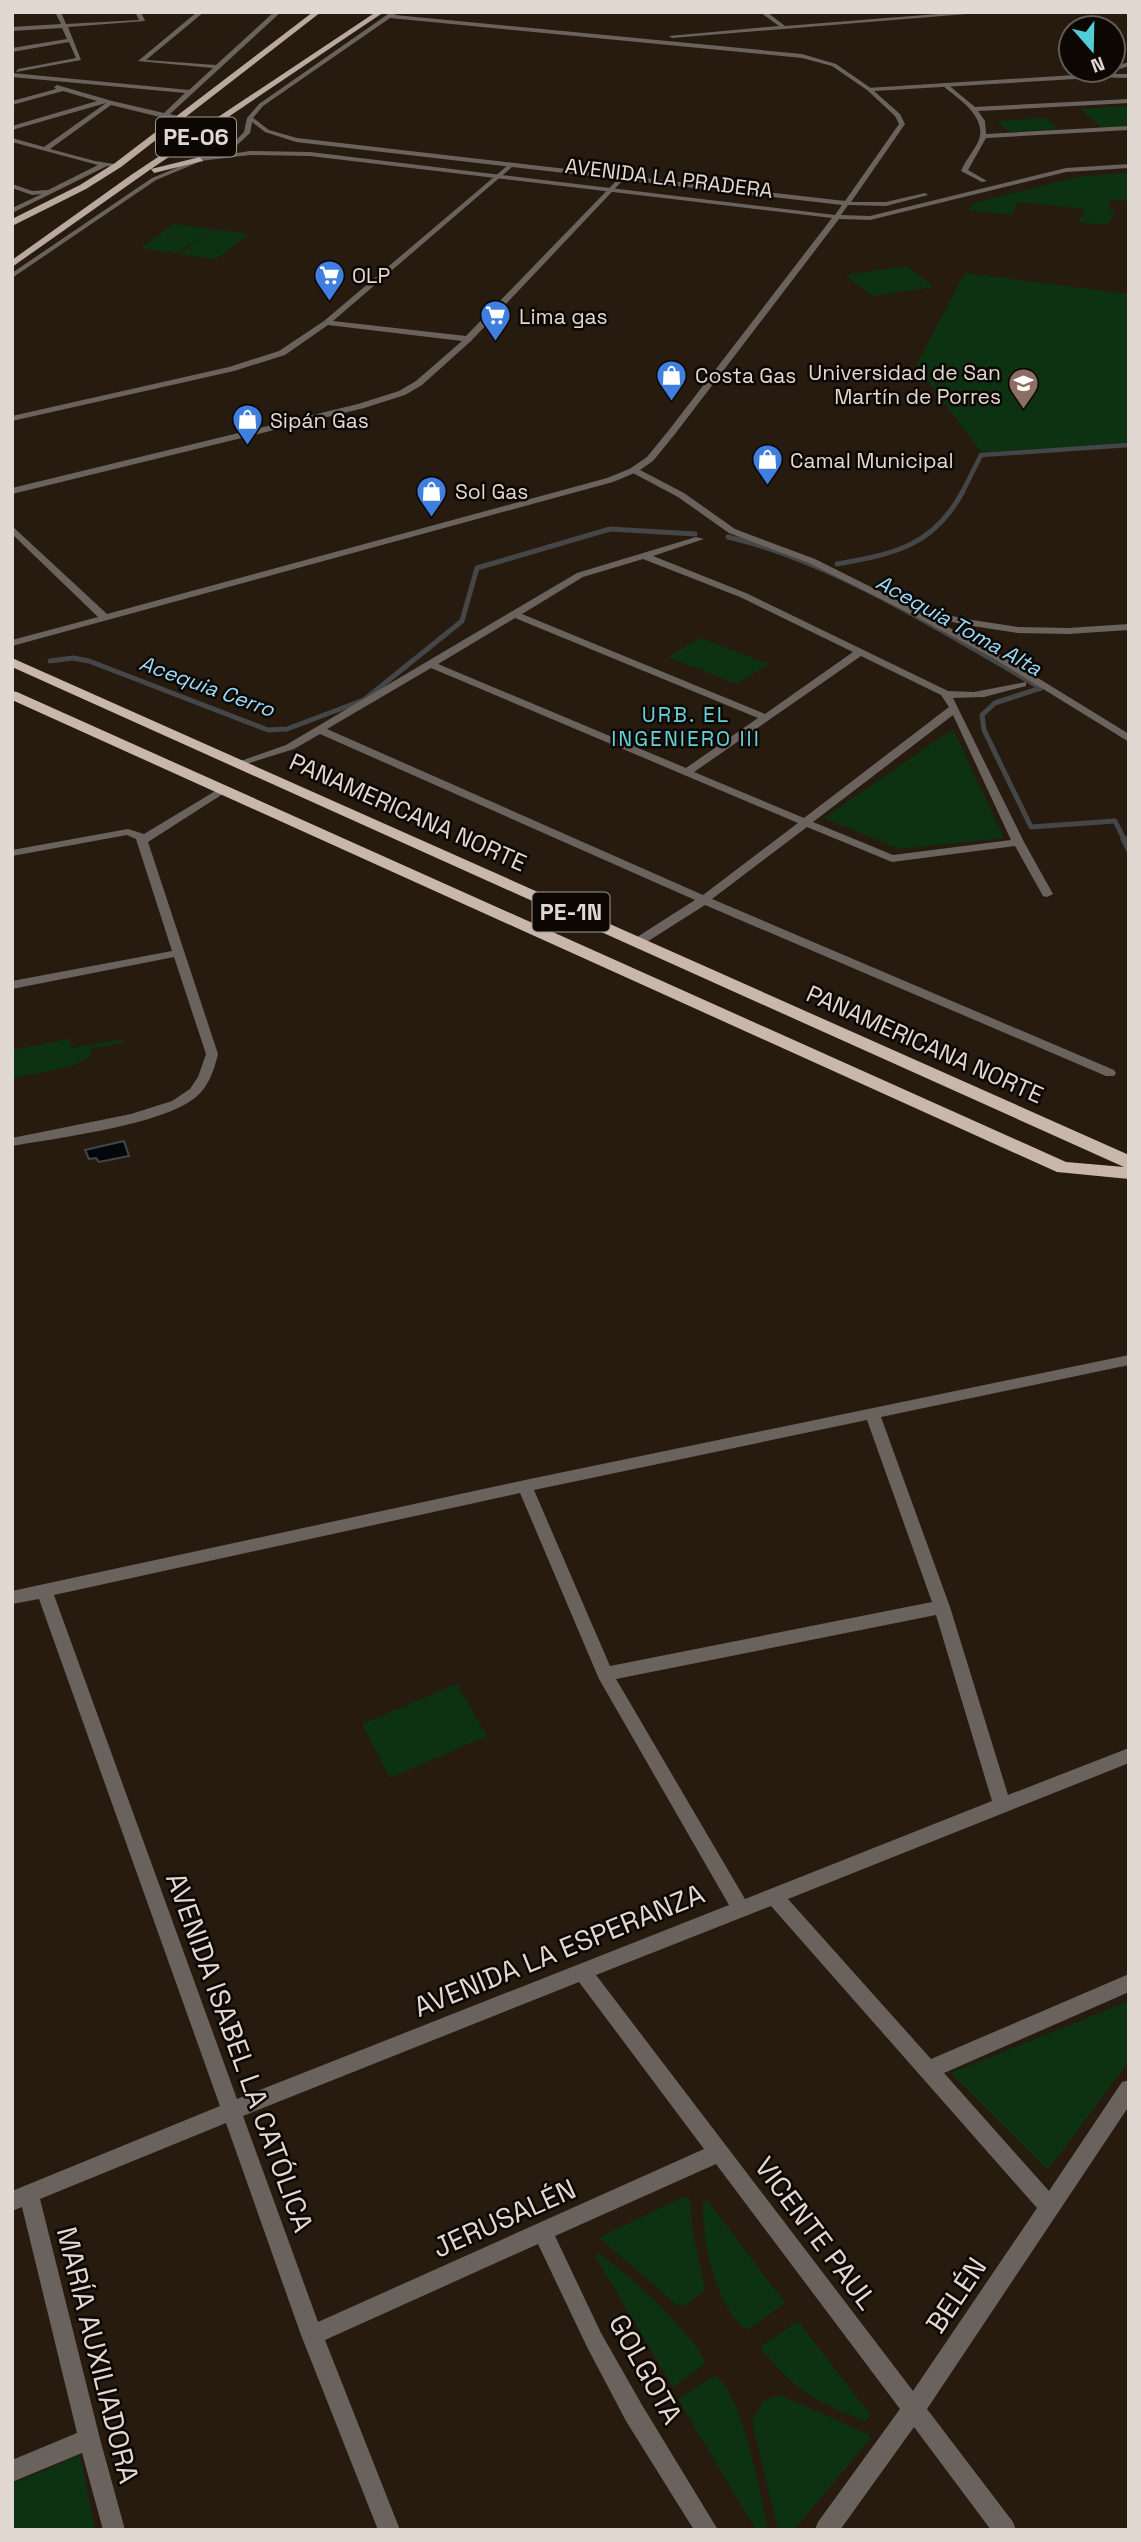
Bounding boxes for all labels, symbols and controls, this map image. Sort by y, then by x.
north arrow [1057,14,1127,84]
text: N [1087,51,1108,78]
road number: PE-06 [156,118,236,156]
street label: AVENIDA LA PRADERA [564,152,774,204]
supermarket icon: OLP [312,258,346,302]
place label: OLP [352,262,390,289]
supermarket icon: Lima gas [479,299,513,343]
place label: Lima gas [519,303,608,330]
shop icon: Costa Gas [655,358,689,402]
place label: Universidad de San Martín de Porres [808,359,1001,410]
place label: Costa Gas [695,362,796,389]
school or university icon: Universidad de San Martín de Porres [1007,367,1041,411]
shop icon: Sipán Gas [230,403,264,447]
place label: Sipán Gas [270,407,369,434]
shop icon: Camal Municipal [750,443,784,487]
place label: Camal Municipal [790,447,954,474]
shop icon: Sol Gas [415,474,449,518]
place label: Sol Gas [455,478,528,505]
water label: Acequia Toma Alta [871,568,1047,682]
water label: Acequia Cerro [136,649,279,723]
district label: URB. EL INGENIERO III [611,701,761,752]
street label: PANAMERICANA NORTE [285,746,531,878]
road number: PE-1N [532,892,610,931]
street label: PANAMERICANA NORTE [802,978,1048,1110]
street label: AVENIDA ISABEL LA CATÓLICA [158,1867,322,2237]
street label: AVENIDA LA ESPERANZA [408,1875,710,2025]
street label: VICENTE PAUL [747,2149,885,2317]
street label: JERUSALÉN [427,2170,581,2266]
street label: MARÍA AUXILIADORA [49,2223,147,2487]
street label: BELÉN [918,2250,994,2340]
street label: GOLGOTA [601,2308,691,2430]

